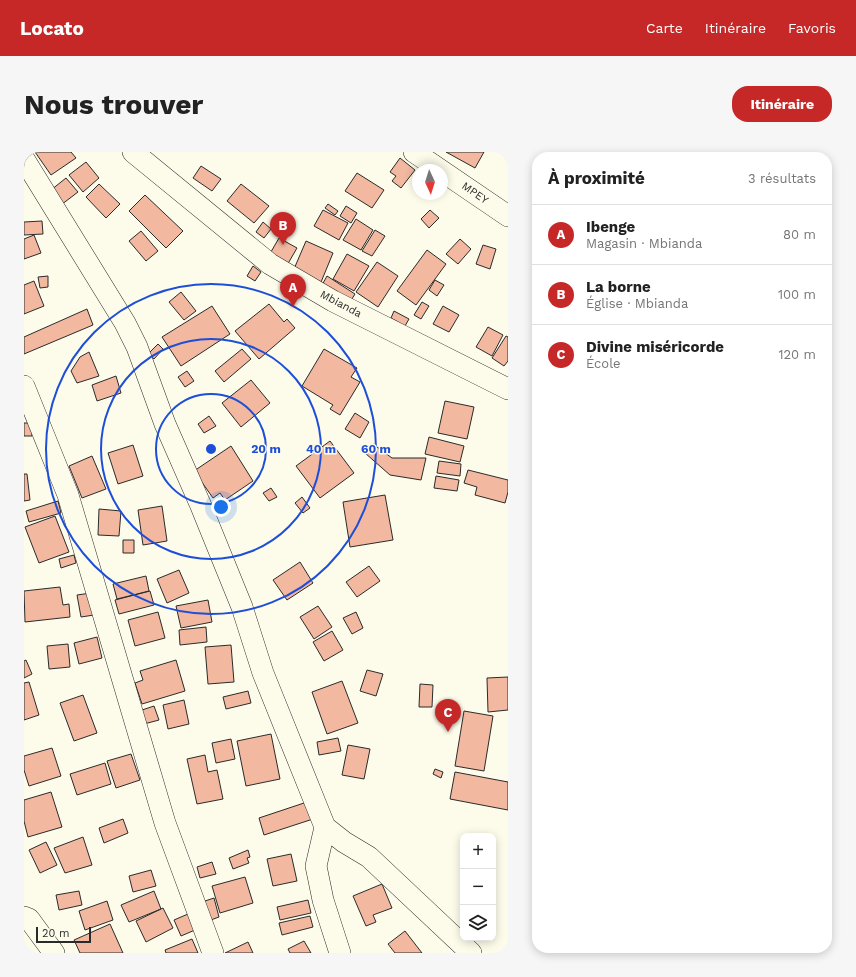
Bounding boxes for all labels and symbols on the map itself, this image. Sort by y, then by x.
north arrow [412,164,448,200]
street label: MPEY [459,179,491,207]
pin: B [270,212,296,245]
pin: A [280,274,306,307]
street label: Mbianda [318,288,364,320]
centre of rings [204,442,218,456]
text: 20 m [251,442,281,456]
text: 40 m [306,442,336,456]
text: 60 m [361,442,391,456]
your location [211,497,231,517]
pin: C [435,699,461,732]
scale bar [36,925,91,944]

